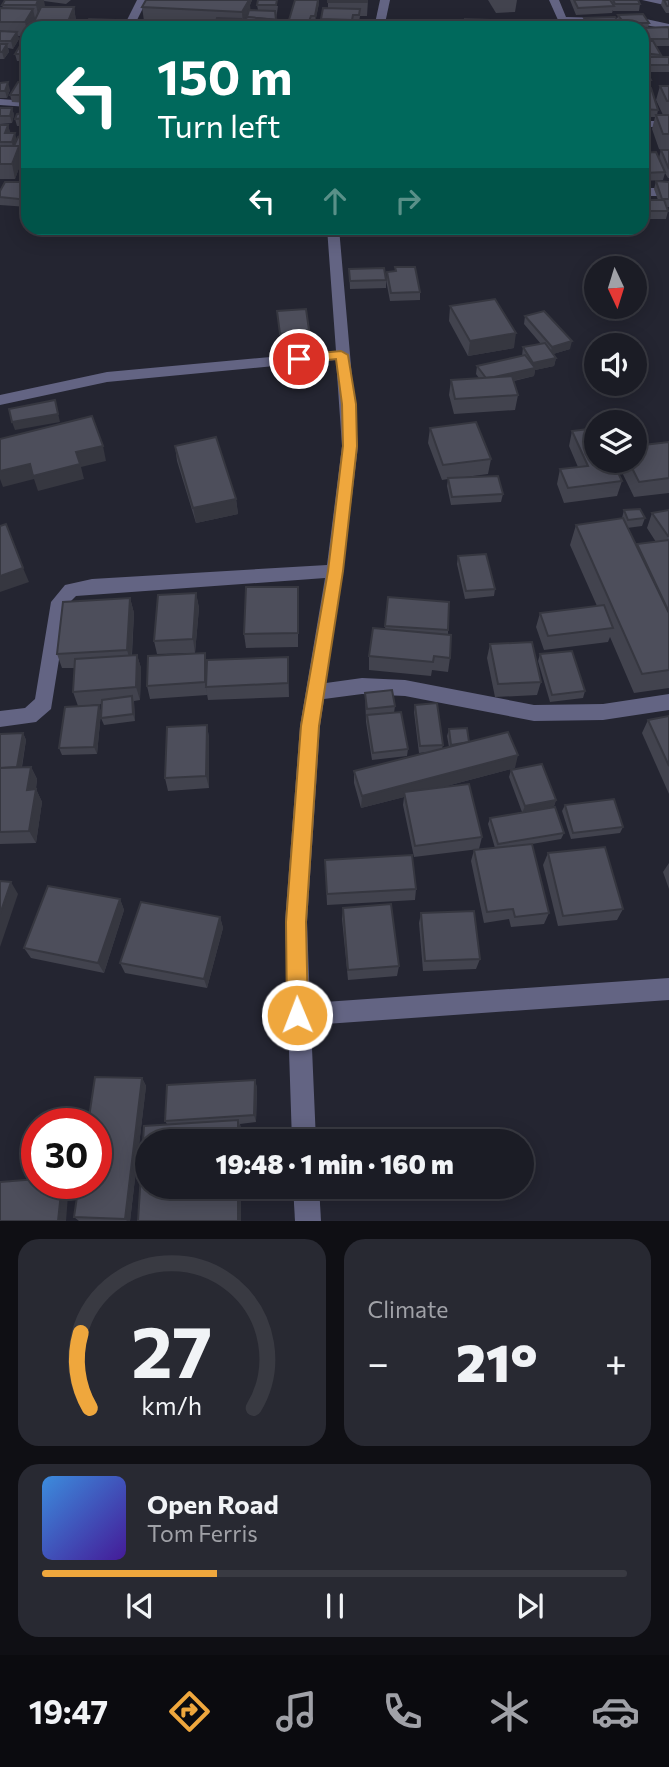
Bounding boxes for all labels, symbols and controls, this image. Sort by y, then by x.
text: 150 m [157,45,292,105]
icon: left [42,49,133,140]
text: Turn left [157,105,281,145]
icon: left [243,182,281,220]
icon: ahead [316,182,354,220]
icon: right [389,182,427,220]
north arrow [584,256,648,318]
map controls [584,256,647,473]
pin [269,329,329,389]
button: sound [584,333,647,396]
icon: arrive [280,340,318,378]
button: layers [584,410,647,473]
position arrow [260,978,334,1052]
speed limit sign: 30 [21,1108,112,1199]
text: 19:48 · 1 min · 160 m [215,1148,454,1179]
text: Climate [368,1295,449,1323]
text: 27 [131,1305,212,1394]
text: 21° [456,1329,538,1393]
text: − [368,1338,389,1385]
text: + [605,1338,627,1385]
text: km/h [141,1390,202,1420]
text: Open Road [147,1488,279,1519]
text: Tom Ferris [147,1519,258,1547]
icon: previous [121,1587,159,1625]
icon: pause [316,1587,354,1625]
icon: next [511,1587,549,1625]
icon: directions [165,1687,214,1736]
icon: music [272,1687,321,1736]
icon: phone [378,1687,427,1736]
icon: climate [485,1687,534,1736]
icon: car [591,1687,640,1736]
text: 19:47 [29,1691,108,1731]

